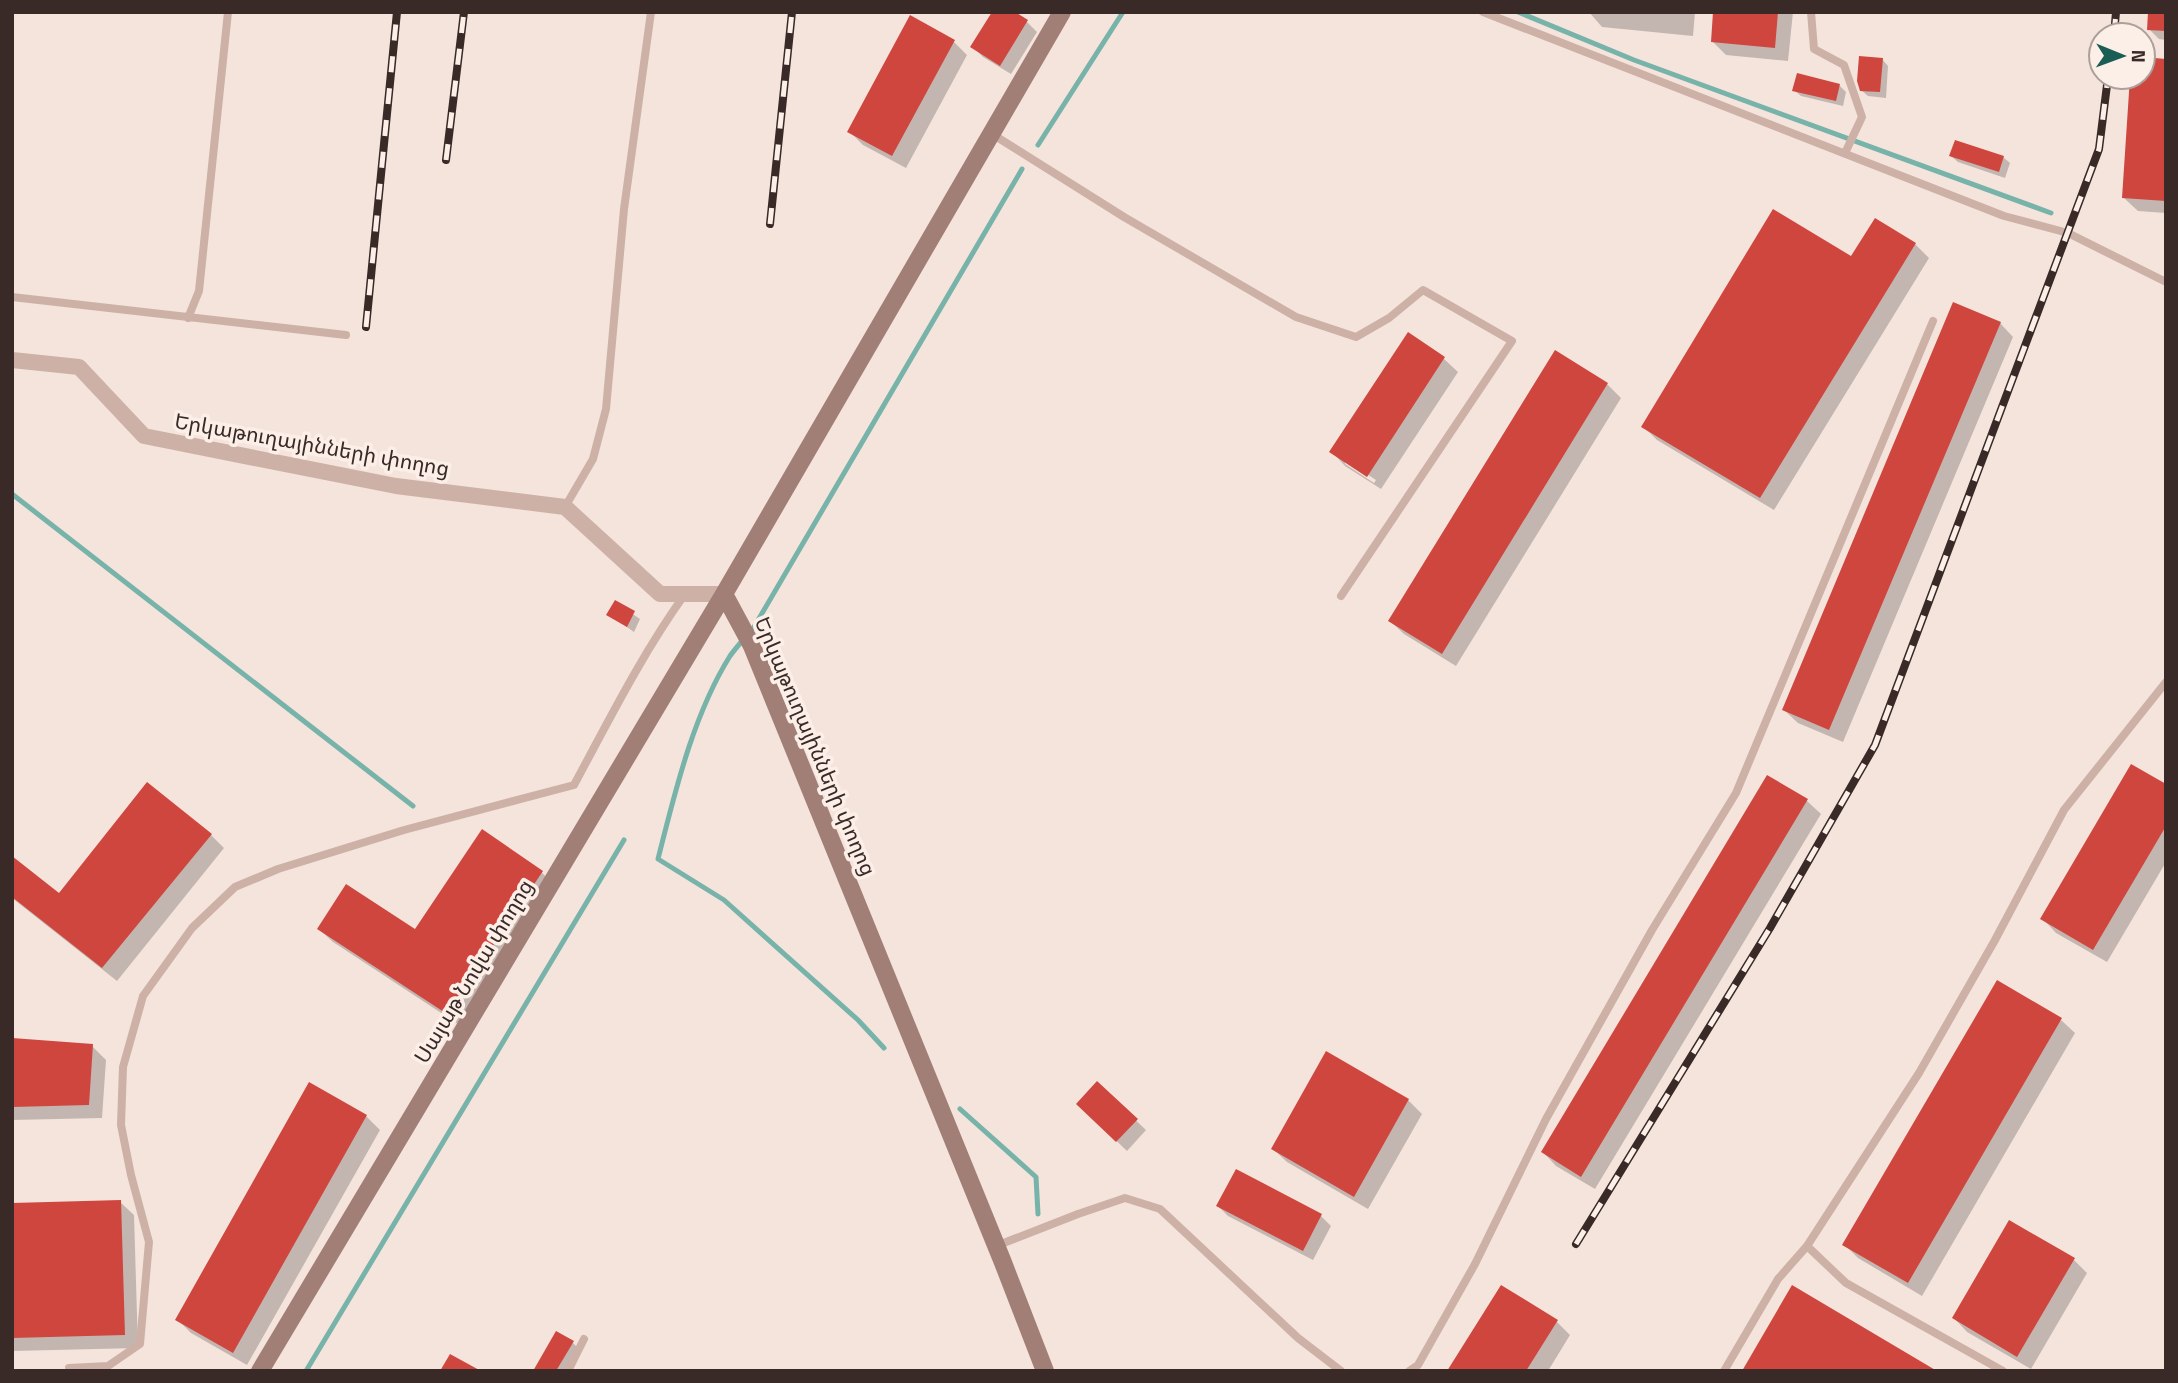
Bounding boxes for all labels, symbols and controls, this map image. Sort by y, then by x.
north arrow [2087,21,2157,91]
text: N [2125,49,2154,63]
street label: Երկաթուղայինների փողոց [172,404,452,484]
street label: Երկաթուղայինների փողոց [747,611,885,881]
street label: Սայաթ Նովա փողոց [405,873,541,1069]

